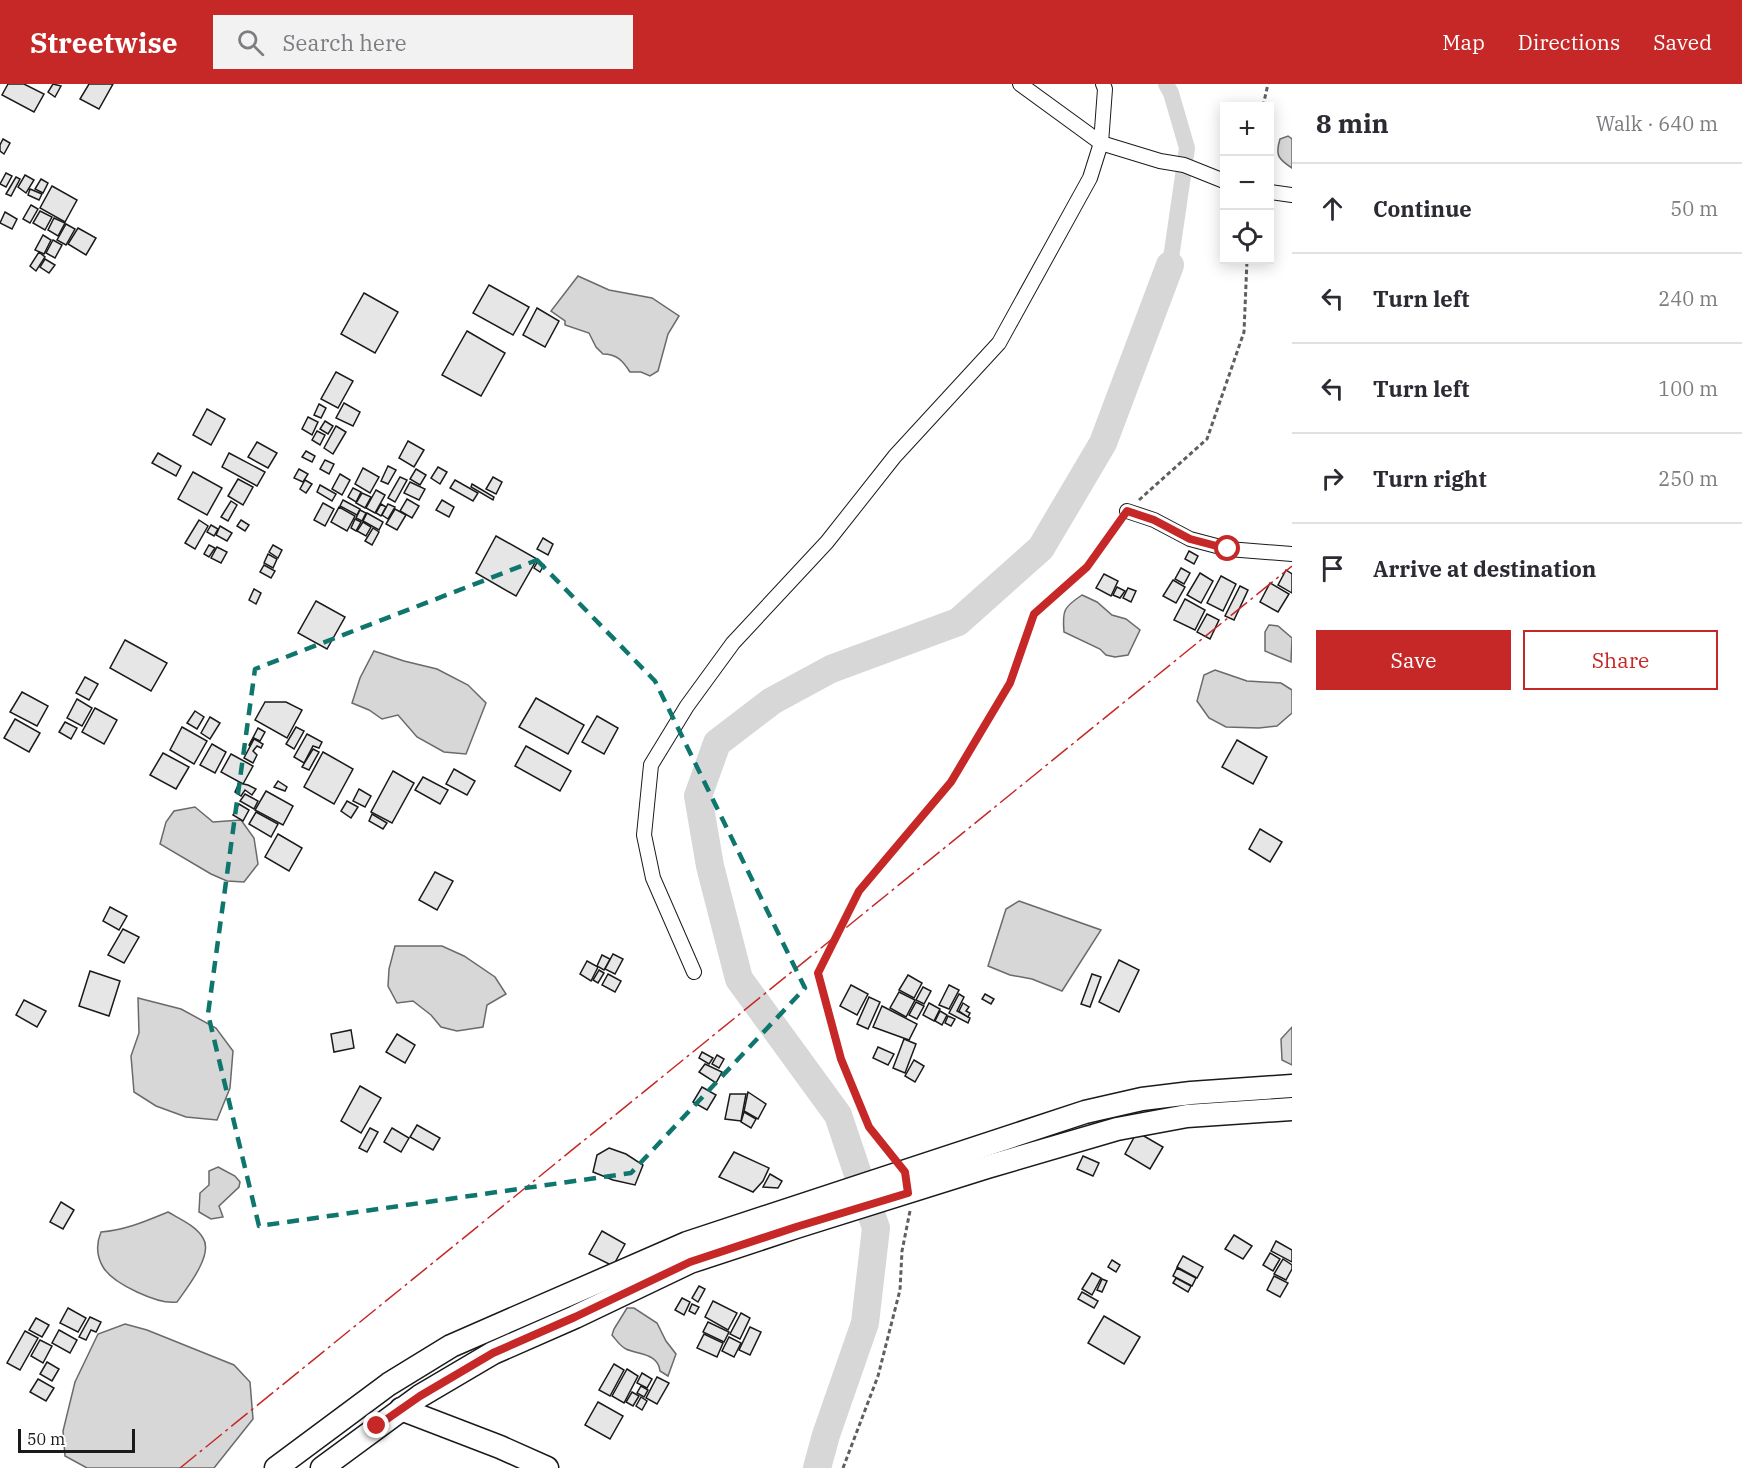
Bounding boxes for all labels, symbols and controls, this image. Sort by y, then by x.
search box [213,15,633,69]
text: Streetwise [30,24,177,61]
icon: search [234,26,267,59]
text: Search here [282,28,406,57]
text: Map [1442,28,1485,56]
text: Directions [1518,28,1620,56]
text: Saved [1653,28,1712,56]
map controls [1220,102,1274,264]
button: + [1220,102,1274,156]
text: 8 min [1316,106,1389,140]
text: Walk · 640 m [1596,110,1718,137]
button: − [1220,156,1274,210]
icon: ahead [1316,192,1349,225]
text: Continue [1373,194,1472,223]
text: 50 m [1670,195,1718,222]
button: locate [1220,210,1274,264]
icon: left [1316,282,1349,315]
text: Turn left [1373,284,1469,313]
text: 240 m [1658,285,1718,312]
icon: left [1316,372,1349,405]
text: Turn left [1373,374,1469,403]
text: 100 m [1658,375,1718,402]
icon: right [1316,462,1349,495]
text: Turn right [1373,464,1487,493]
text: 250 m [1658,465,1718,492]
route start [1214,535,1240,561]
icon: arrive [1316,552,1349,585]
text: Arrive at destination [1373,554,1596,583]
button: Save [1316,630,1511,690]
button: Share [1523,630,1718,690]
route end [363,1412,389,1438]
scale bar [18,1426,135,1454]
text: 50 m [27,1429,65,1449]

